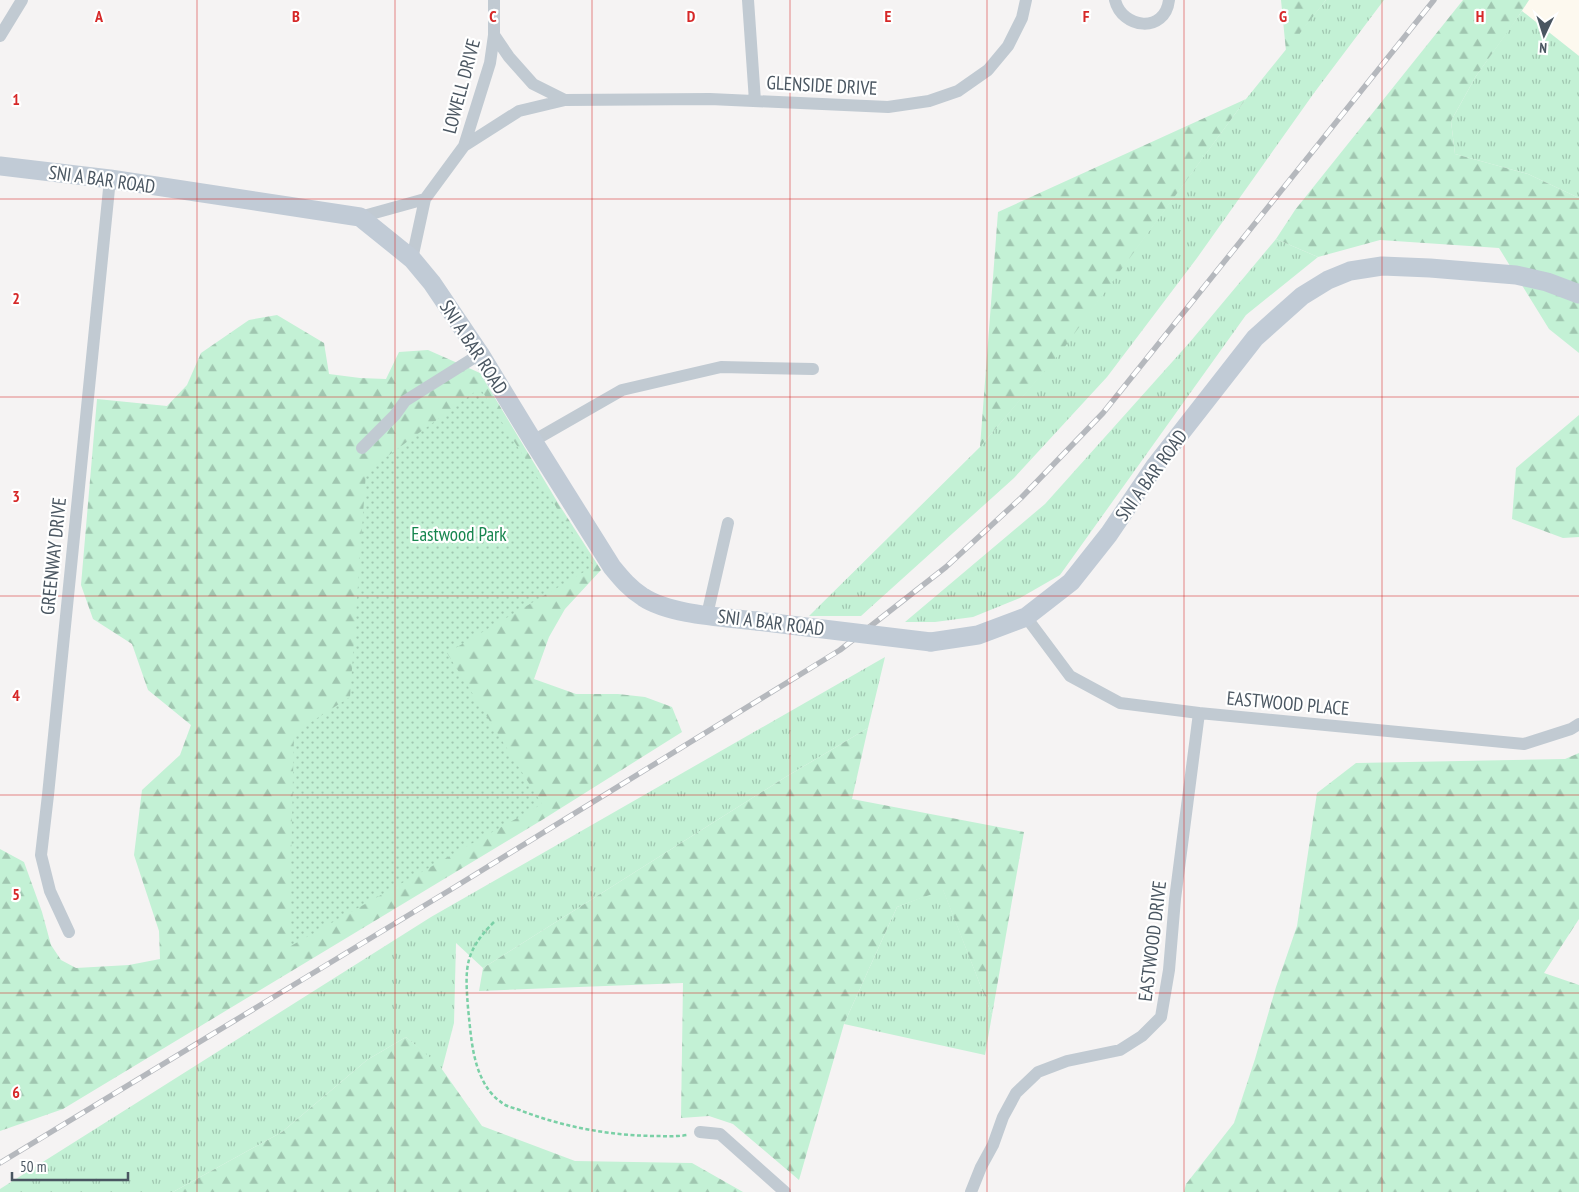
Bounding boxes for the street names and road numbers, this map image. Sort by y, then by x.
street label: LOWELL DRIVE [437,36,485,136]
street label: GLENSIDE DRIVE [766,70,878,100]
street label: SNI A BAR ROAD [47,160,157,198]
street label: SNI A BAR ROAD [435,295,513,399]
street label: SNI A BAR ROAD [1110,425,1192,525]
street label: GREENWAY DRIVE [35,496,71,616]
street label: SNI A BAR ROAD [716,604,826,640]
street label: EASTWOOD PLACE [1226,686,1350,720]
street label: EASTWOOD DRIVE [1133,879,1171,1003]

